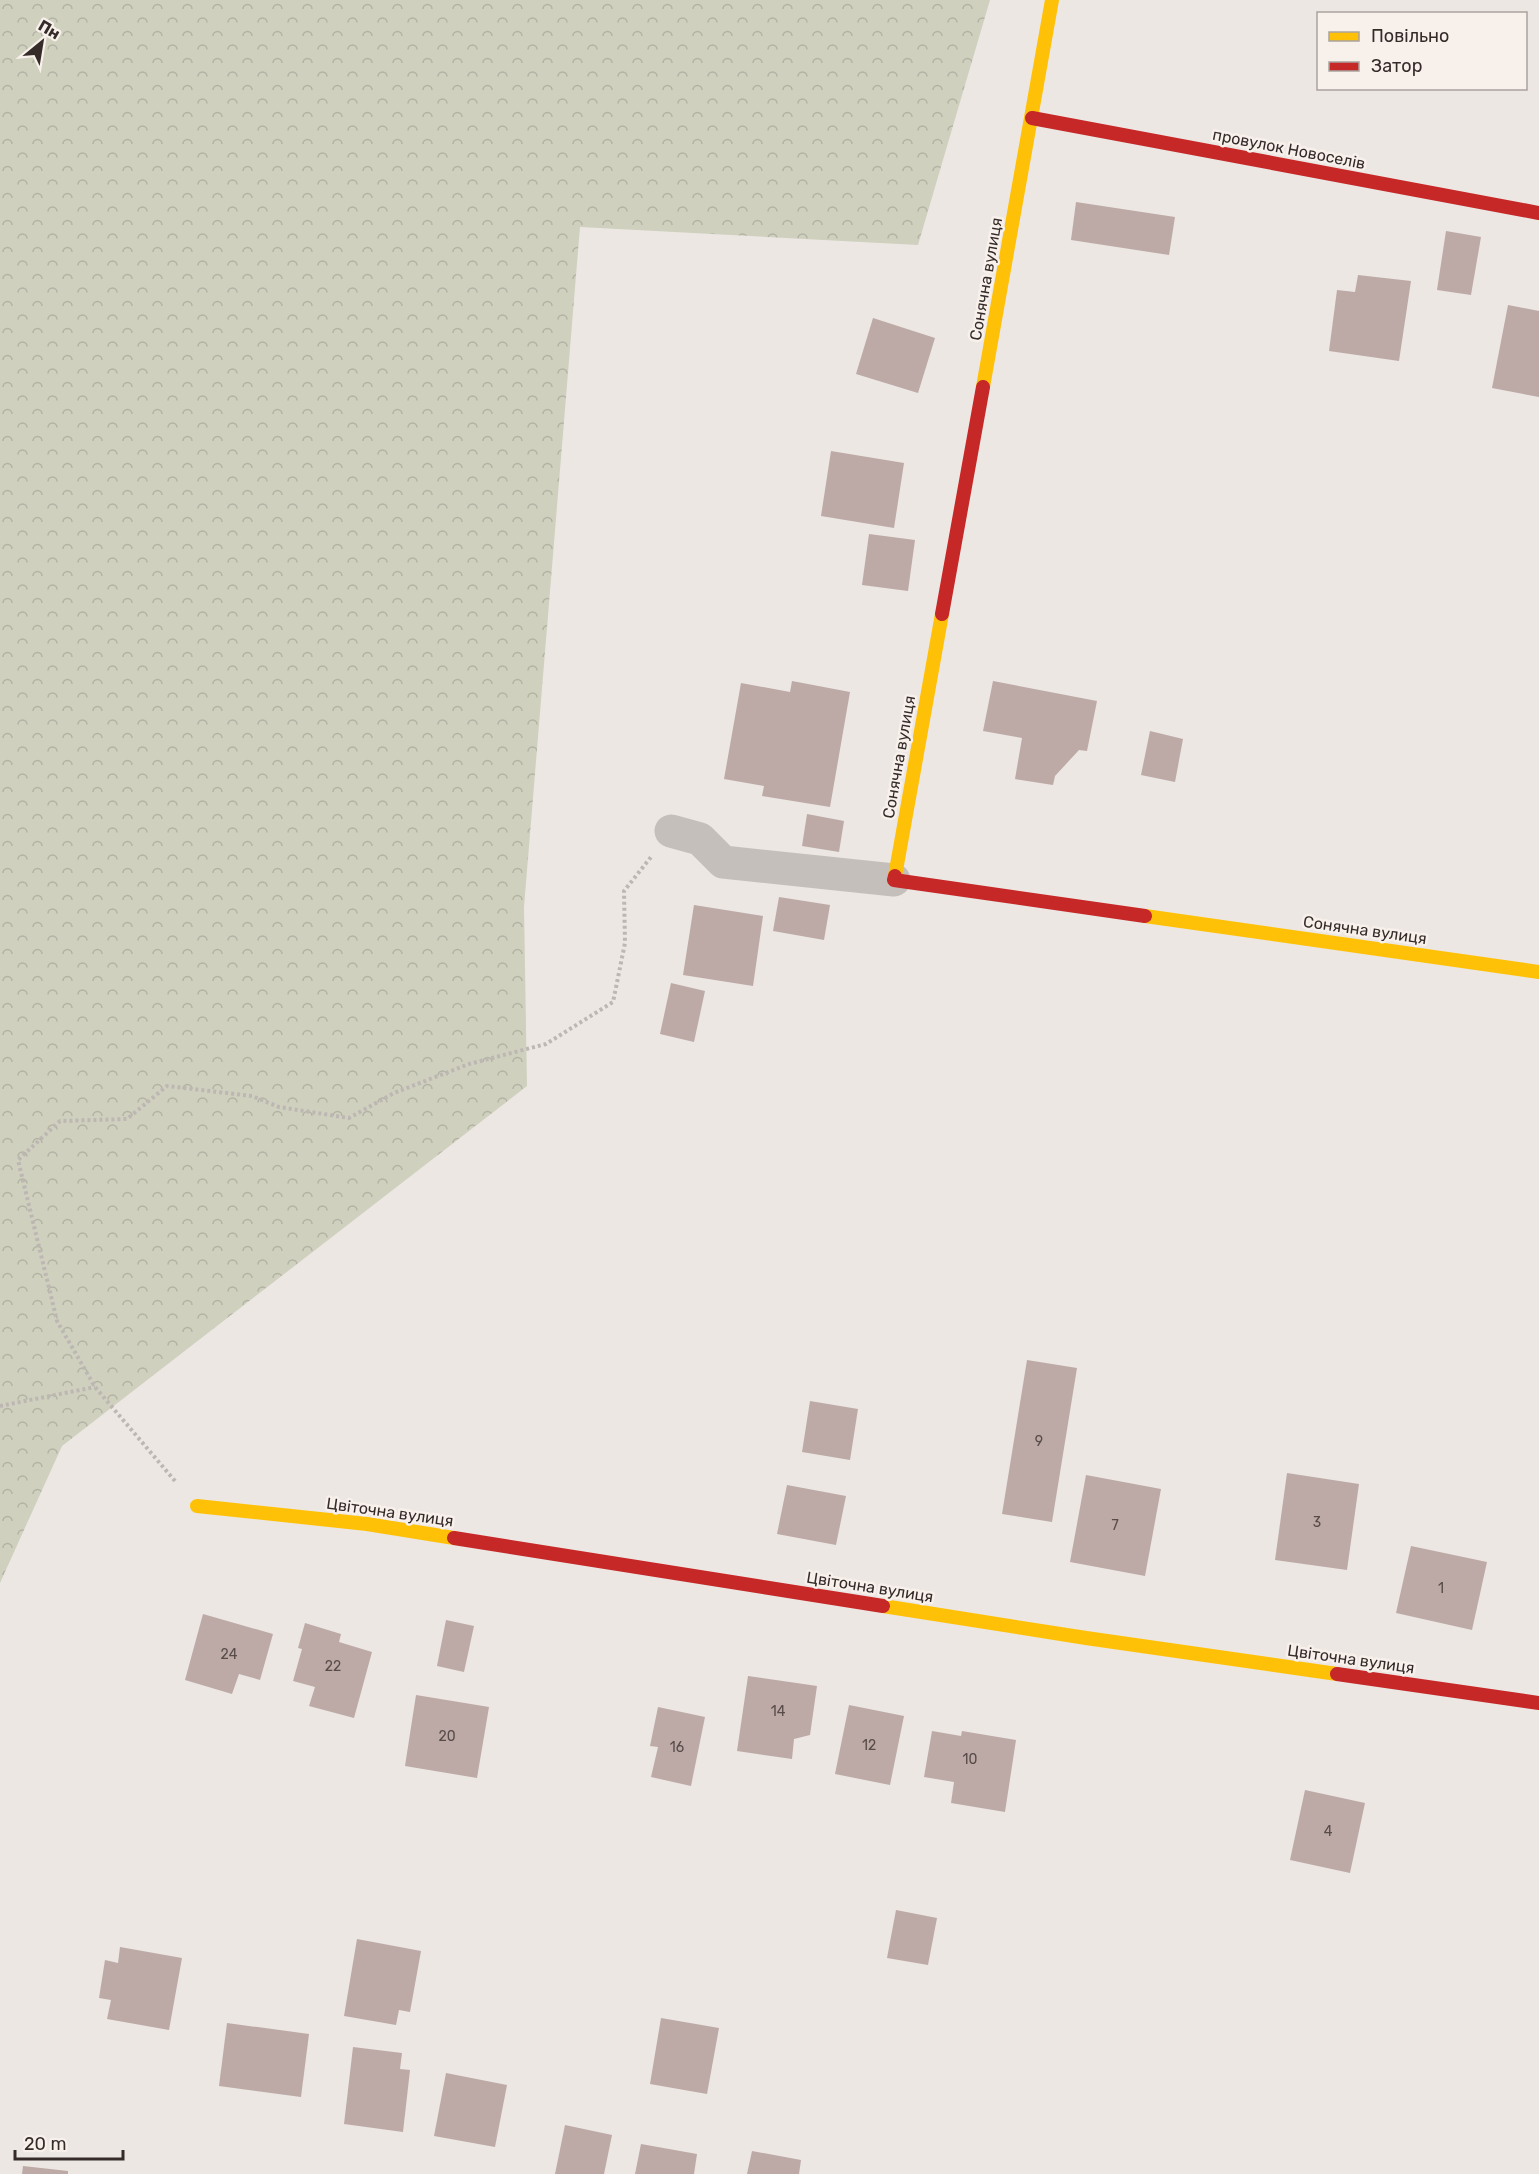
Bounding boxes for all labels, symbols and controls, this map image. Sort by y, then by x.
north arrow [12,12,72,72]
legend [1317,12,1527,90]
text: Пн [35,16,64,43]
text: Повільно [1371,25,1449,47]
text: Затор [1371,55,1422,77]
street label: провулок Новоселів [1211,125,1367,173]
street label: Сонячна вулиця [966,216,1006,342]
street label: Сонячна вулиця [879,694,919,820]
street label: Сонячна вулиця [1302,912,1428,948]
house number: 9 [1035,1433,1043,1450]
street label: Цвіточна вулиця [325,1494,455,1530]
house number: 3 [1313,1514,1321,1531]
house number: 7 [1111,1517,1119,1534]
street label: Цвіточна вулиця [805,1568,935,1606]
house number: 1 [1438,1580,1444,1597]
street label: Цвіточна вулиця [1286,1641,1416,1677]
house number: 24 [221,1646,238,1663]
house number: 22 [325,1658,341,1675]
house number: 14 [771,1703,786,1720]
house number: 20 [438,1728,456,1745]
house number: 12 [862,1737,876,1754]
house number: 16 [670,1739,684,1756]
house number: 10 [963,1751,978,1768]
house number: 4 [1324,1823,1333,1840]
scale bar [15,2123,123,2161]
text: 20 m [24,2133,66,2155]

